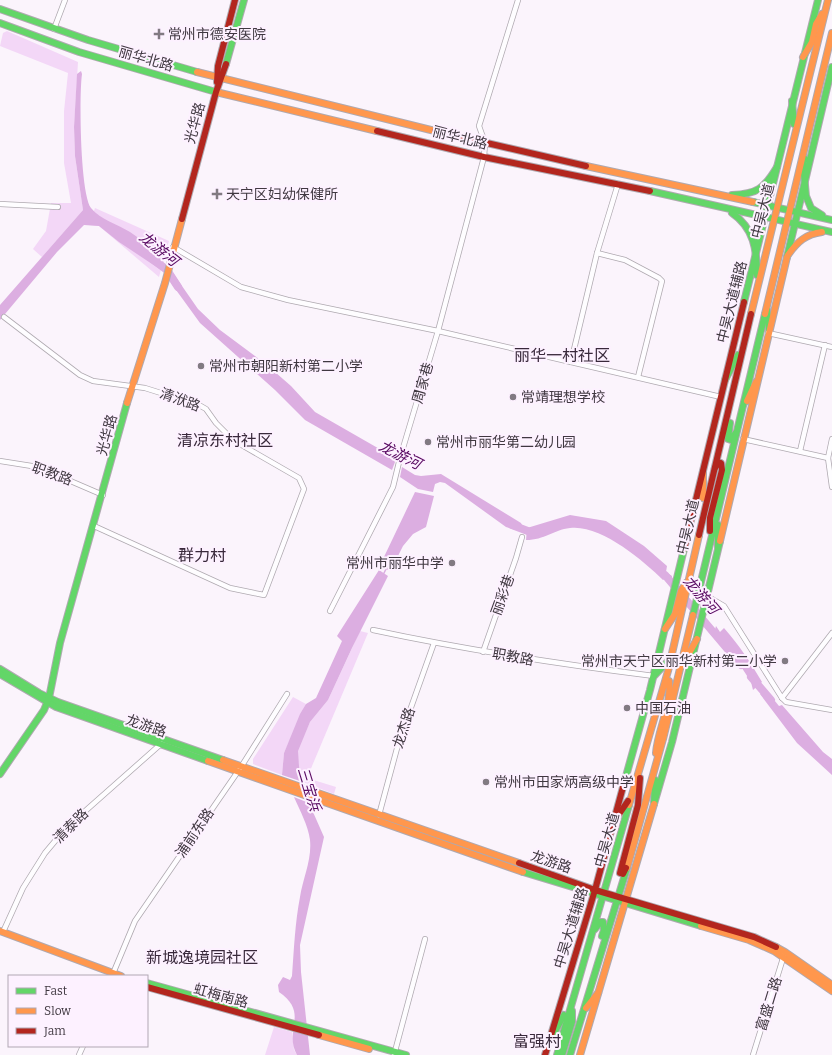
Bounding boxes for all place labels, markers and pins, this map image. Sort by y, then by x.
place label: 常州市德安医院 [168,26,266,43]
marker: 常州市德安医院 [153,28,165,40]
place label: 天宁区妇幼保健所 [226,186,338,203]
marker: 天宁区妇幼保健所 [211,188,223,200]
place label: 常州市朝阳新村第二小学 [209,358,363,375]
marker: 常州市朝阳新村第二小学 [196,361,206,371]
place label: 常靖理想学校 [521,389,605,406]
marker: 常靖理想学校 [508,392,518,402]
place label: 常州市丽华第二幼儿园 [436,434,576,451]
marker: 常州市丽华第二幼儿园 [423,437,433,447]
place label: 常州市丽华中学 [346,555,444,572]
marker: 常州市丽华中学 [447,558,457,568]
place label: 常州市天宁区丽华新村第二小学 [581,653,777,670]
marker: 常州市天宁区丽华新村第二小学 [780,656,790,666]
place label: 中国石油 [635,700,691,717]
marker: 中国石油 [622,703,632,713]
place label: 常州市田家炳高级中学 [494,774,634,791]
marker: 常州市田家炳高级中学 [481,777,491,787]

